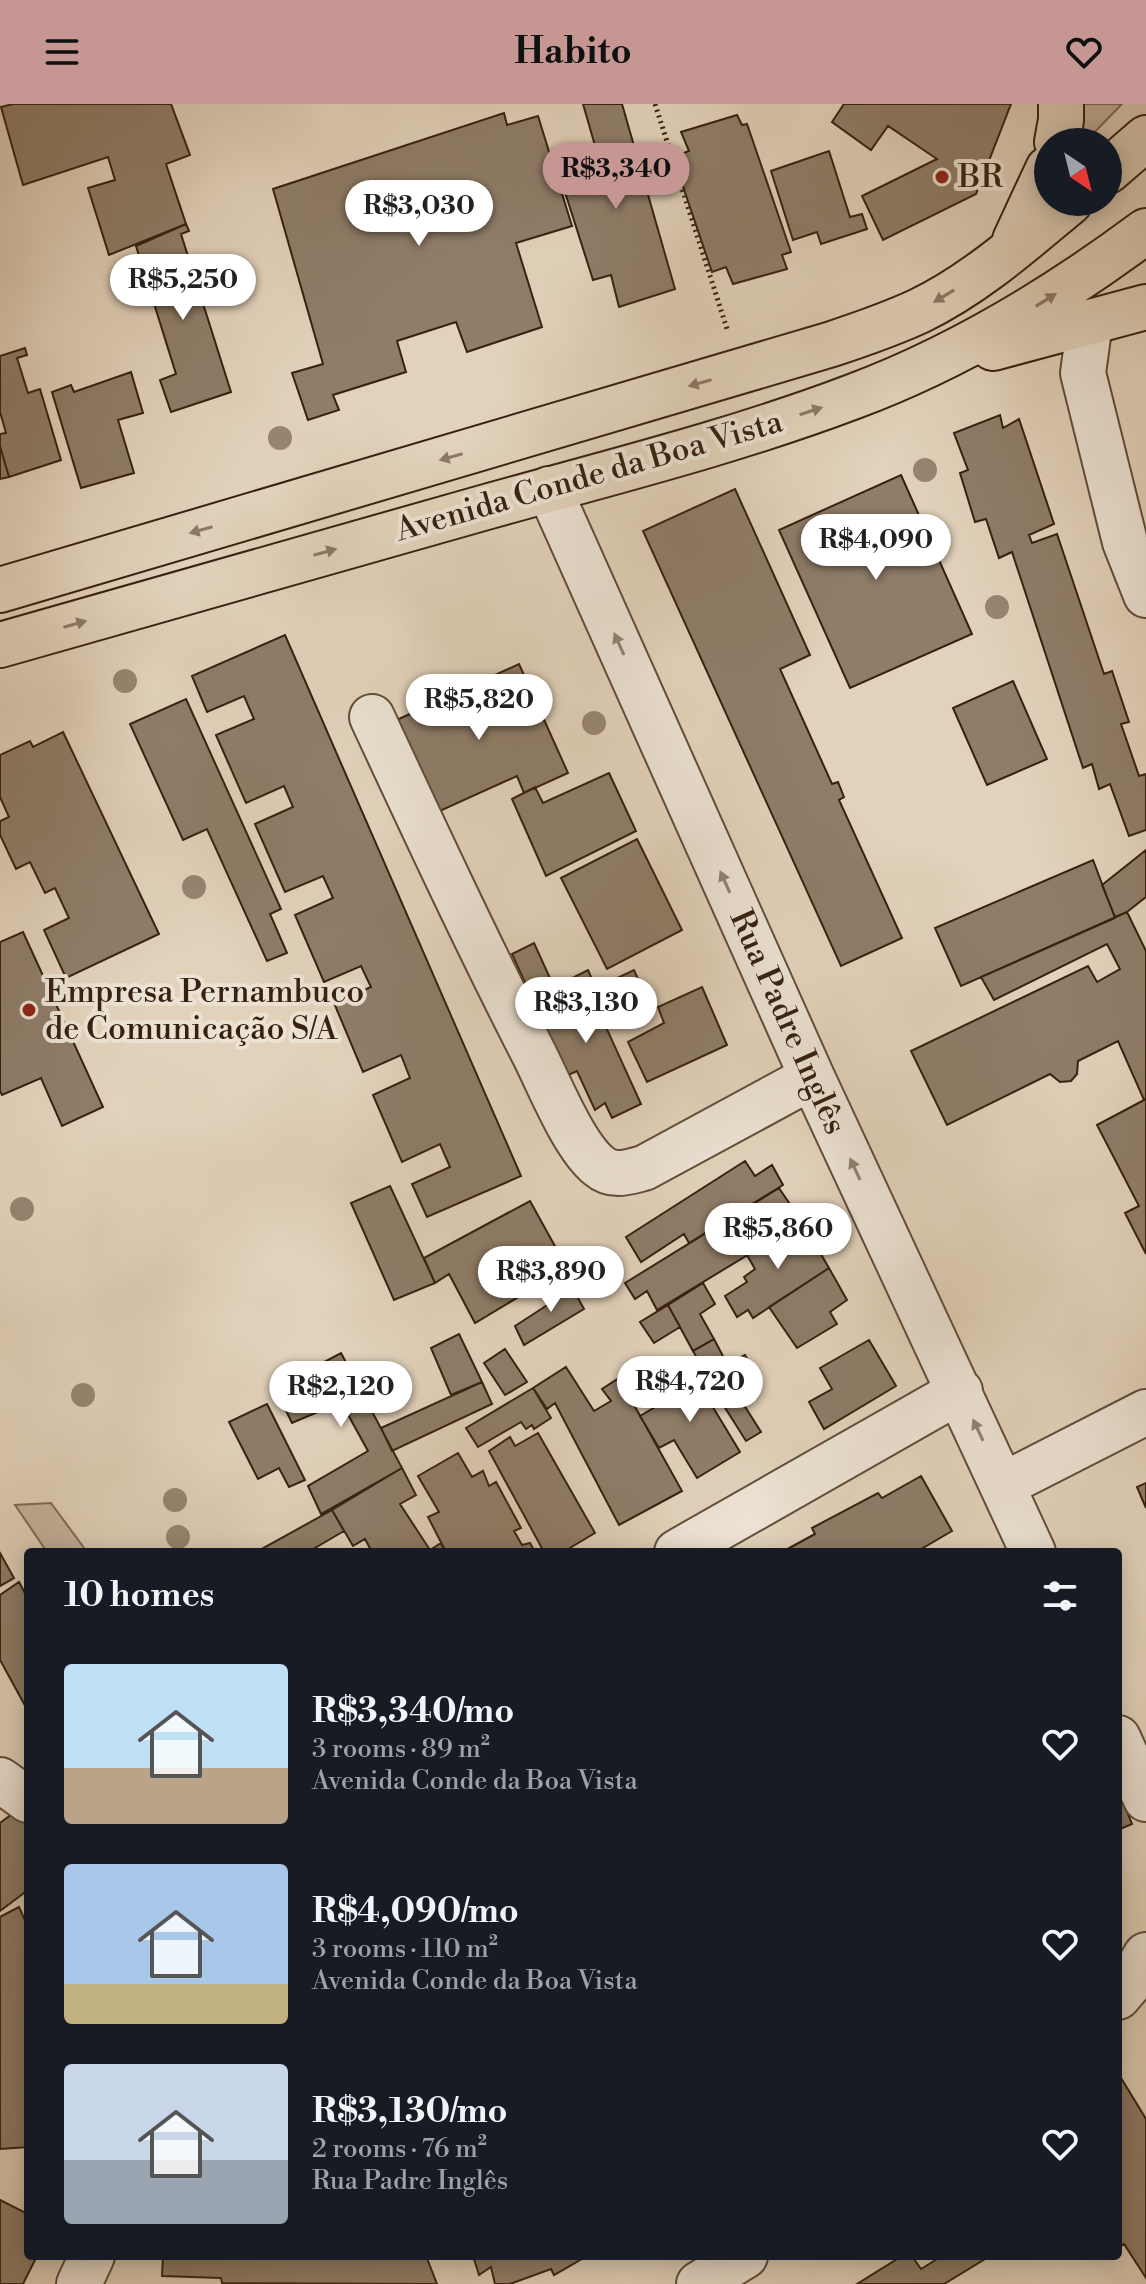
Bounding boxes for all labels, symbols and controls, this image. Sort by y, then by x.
icon: menu [40,30,84,74]
text: Habito [514,30,632,75]
icon: heart [1062,30,1106,74]
north arrow [1034,128,1122,216]
map controls [1034,128,1122,216]
pin: R$3,340 [542,143,690,211]
text: R$3,340 [561,153,671,185]
place label: BR [957,157,1003,197]
marker: BR [933,168,951,186]
pin: R$3,030 [345,180,493,248]
text: R$3,030 [363,190,475,222]
pin: R$5,250 [109,254,257,322]
text: R$5,250 [128,264,238,296]
one-way arrow [933,289,955,303]
one-way arrow [1035,293,1057,307]
one-way arrow [688,377,712,390]
street label: Avenida Conde da Boa Vista [390,401,788,551]
one-way arrow [800,404,824,416]
one-way arrow [438,451,462,464]
pin: R$4,090 [802,514,950,582]
one-way arrow [189,524,213,537]
text: R$4,090 [819,524,933,556]
one-way arrow [313,546,338,558]
one-way arrow [64,617,88,630]
one-way arrow [612,632,626,656]
pin: R$5,820 [405,674,553,742]
text: R$5,820 [424,684,534,716]
one-way arrow [718,870,731,893]
street label: Rua Padre Inglês [721,904,855,1140]
place label: Empresa Pernambuco de Comunicação S/A [45,972,364,1049]
pin: R$3,130 [512,977,660,1045]
text: R$3,130 [533,987,639,1019]
marker: Empresa Pernambuco de Comunicação S/A [20,1001,38,1019]
one-way arrow [849,1158,862,1181]
pin: R$5,860 [704,1203,852,1271]
text: R$5,860 [723,1213,833,1245]
pin: R$3,890 [477,1246,625,1314]
text: R$3,890 [496,1256,606,1288]
pin: R$4,720 [616,1356,764,1424]
pin: R$2,120 [267,1361,415,1429]
text: R$4,720 [635,1366,745,1398]
text: R$2,120 [287,1371,395,1403]
one-way arrow [971,1418,985,1442]
icon: filters [1038,1574,1082,1618]
text: 10 homes [64,1575,214,1617]
text: R$3,340/mo [312,1691,514,1733]
icon: home [128,1696,224,1792]
icon: heart [1038,1722,1082,1766]
text: 3 rooms · 89 m² [312,1733,490,1765]
text: Avenida Conde da Boa Vista [312,1765,638,1797]
text: R$4,090/mo [312,1891,519,1933]
icon: home [128,1896,224,1992]
icon: heart [1038,1922,1082,1966]
text: 3 rooms · 110 m² [312,1933,498,1965]
text: Avenida Conde da Boa Vista [312,1965,638,1997]
text: R$3,130/mo [312,2091,508,2133]
icon: home [128,2096,224,2192]
icon: heart [1038,2122,1082,2166]
text: 2 rooms · 76 m² [312,2133,487,2165]
text: Rua Padre Inglês [312,2165,508,2197]

